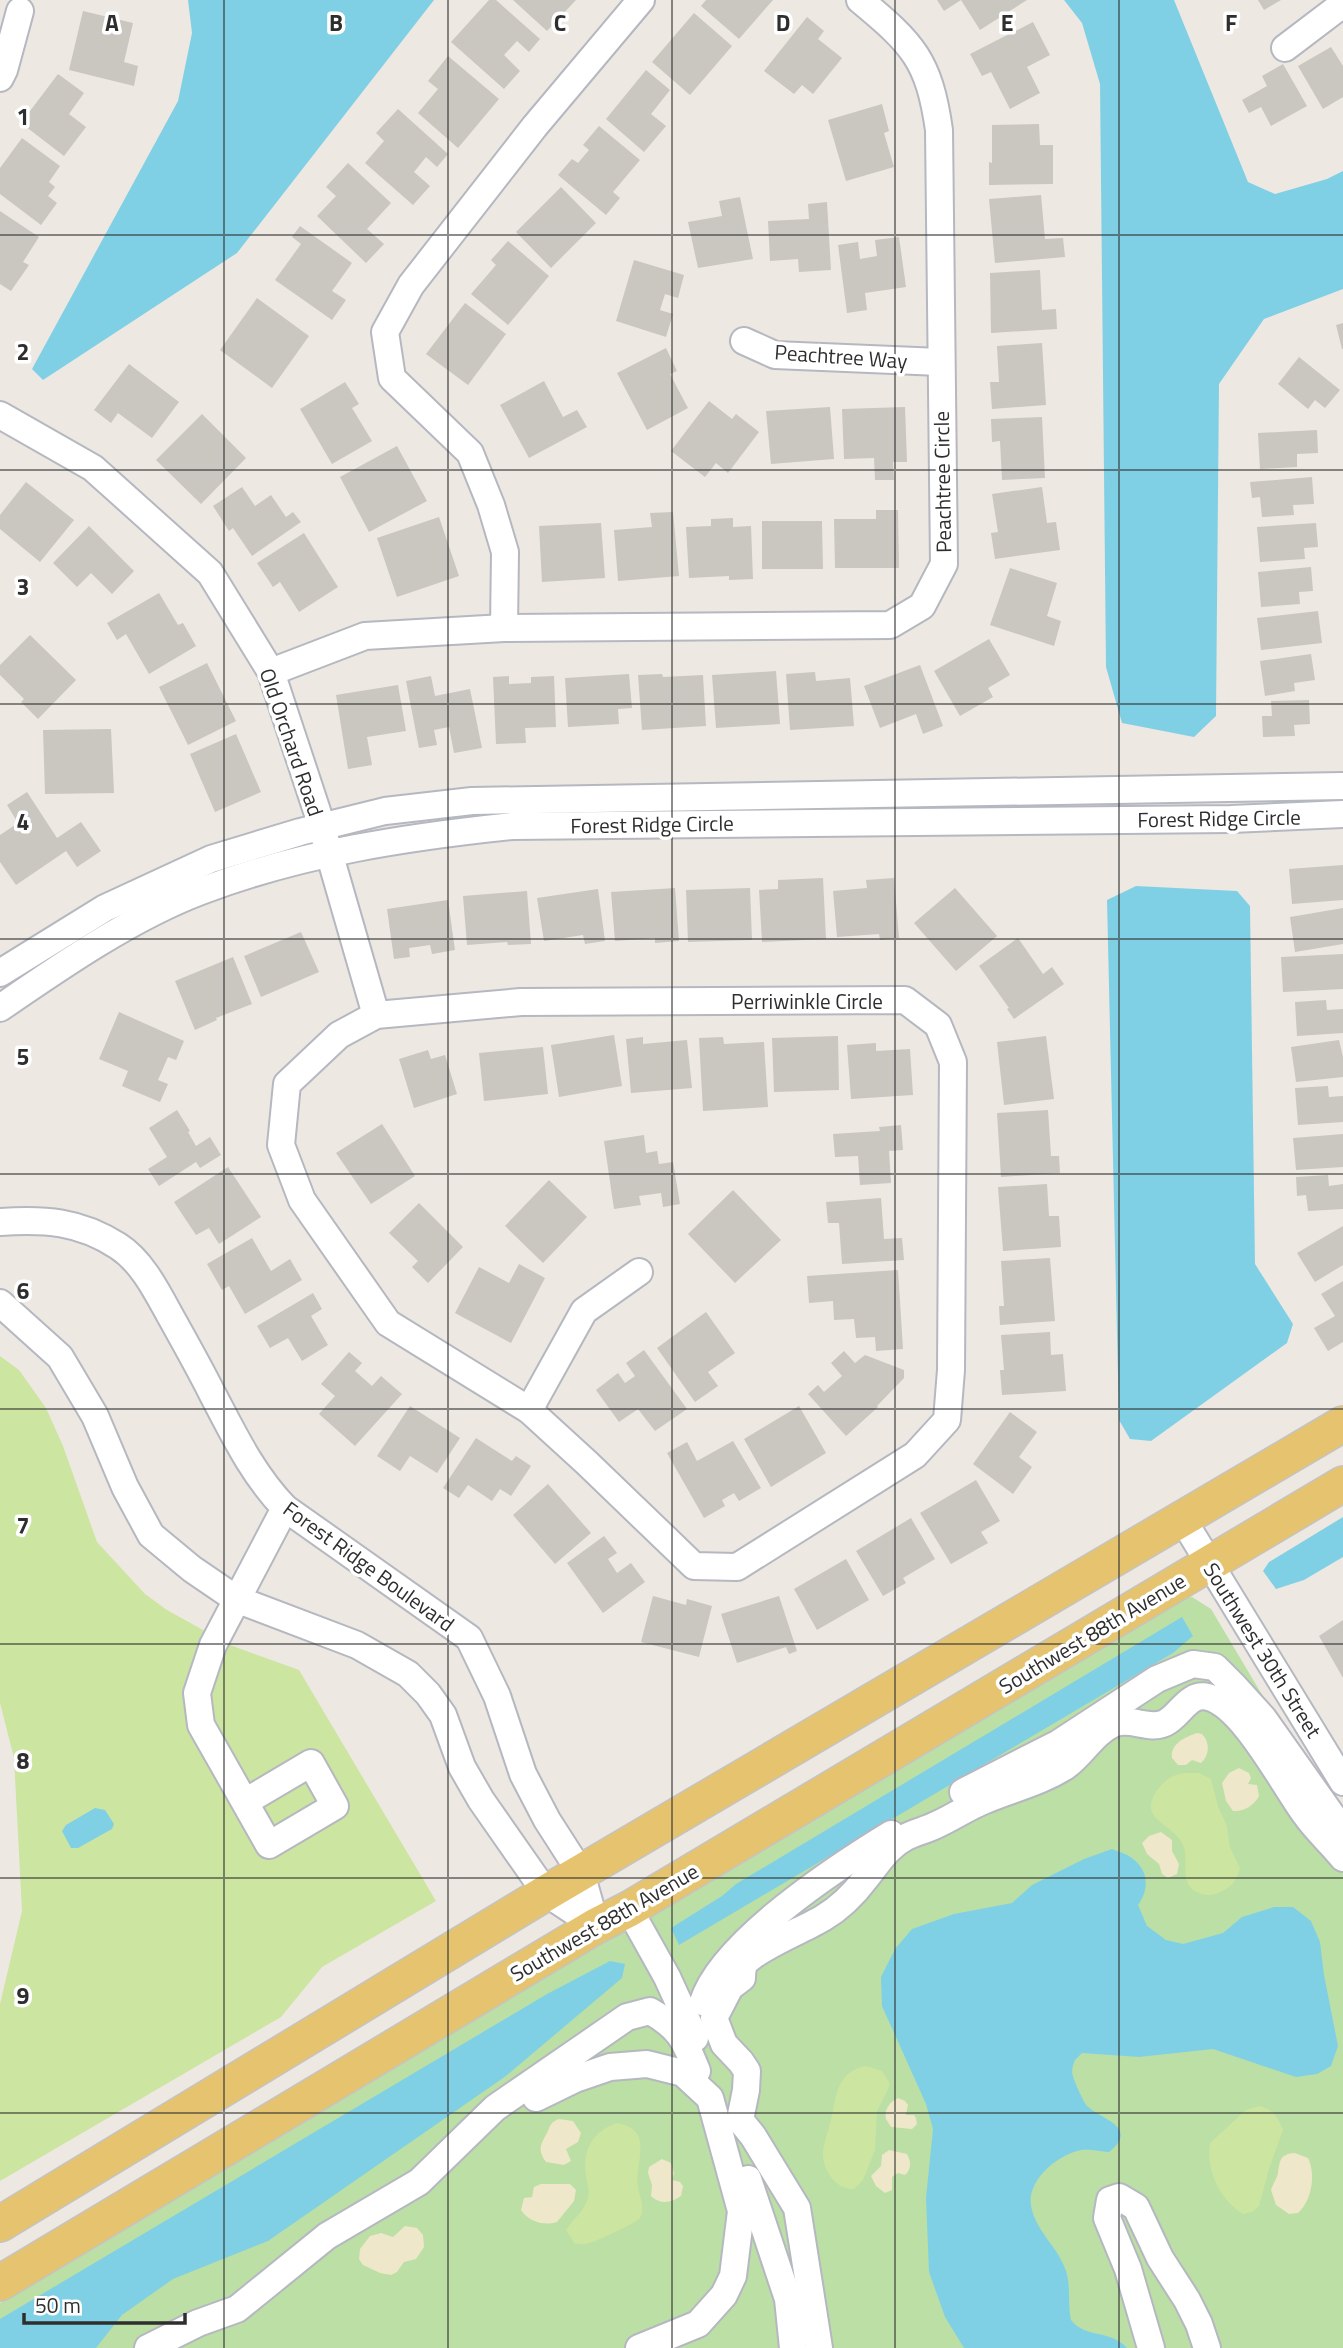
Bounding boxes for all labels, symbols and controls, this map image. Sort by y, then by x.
text: A [105,5,119,40]
text: B [329,5,343,40]
text: C [554,5,566,40]
text: D [776,5,790,40]
text: E [1001,5,1013,40]
text: F [1225,5,1237,40]
text: 1 [17,99,29,134]
text: 2 [17,334,29,369]
street label: Peachtree Way [774,335,908,377]
street label: Peachtree Circle [925,411,959,553]
text: 3 [17,569,29,604]
street label: Old Orchard Road [252,664,332,820]
street label: Forest Ridge Circle [1137,801,1301,835]
text: 4 [17,804,29,839]
street label: Forest Ridge Circle [570,807,734,841]
street label: Perriwinkle Circle [731,985,883,1017]
text: 5 [17,1039,29,1074]
text: 6 [17,1273,30,1308]
street label: Forest Ridge Boulevard [277,1493,461,1639]
text: 7 [17,1508,29,1543]
street label: Southwest 30th Street [1196,1556,1330,1744]
street label: Southwest 88th Avenue [993,1564,1191,1702]
text: 8 [17,1743,30,1778]
street label: Southwest 88th Avenue [504,1855,704,1989]
text: 9 [17,1978,30,2013]
scale bar [24,2282,186,2326]
text: 50 m [35,2289,81,2321]

